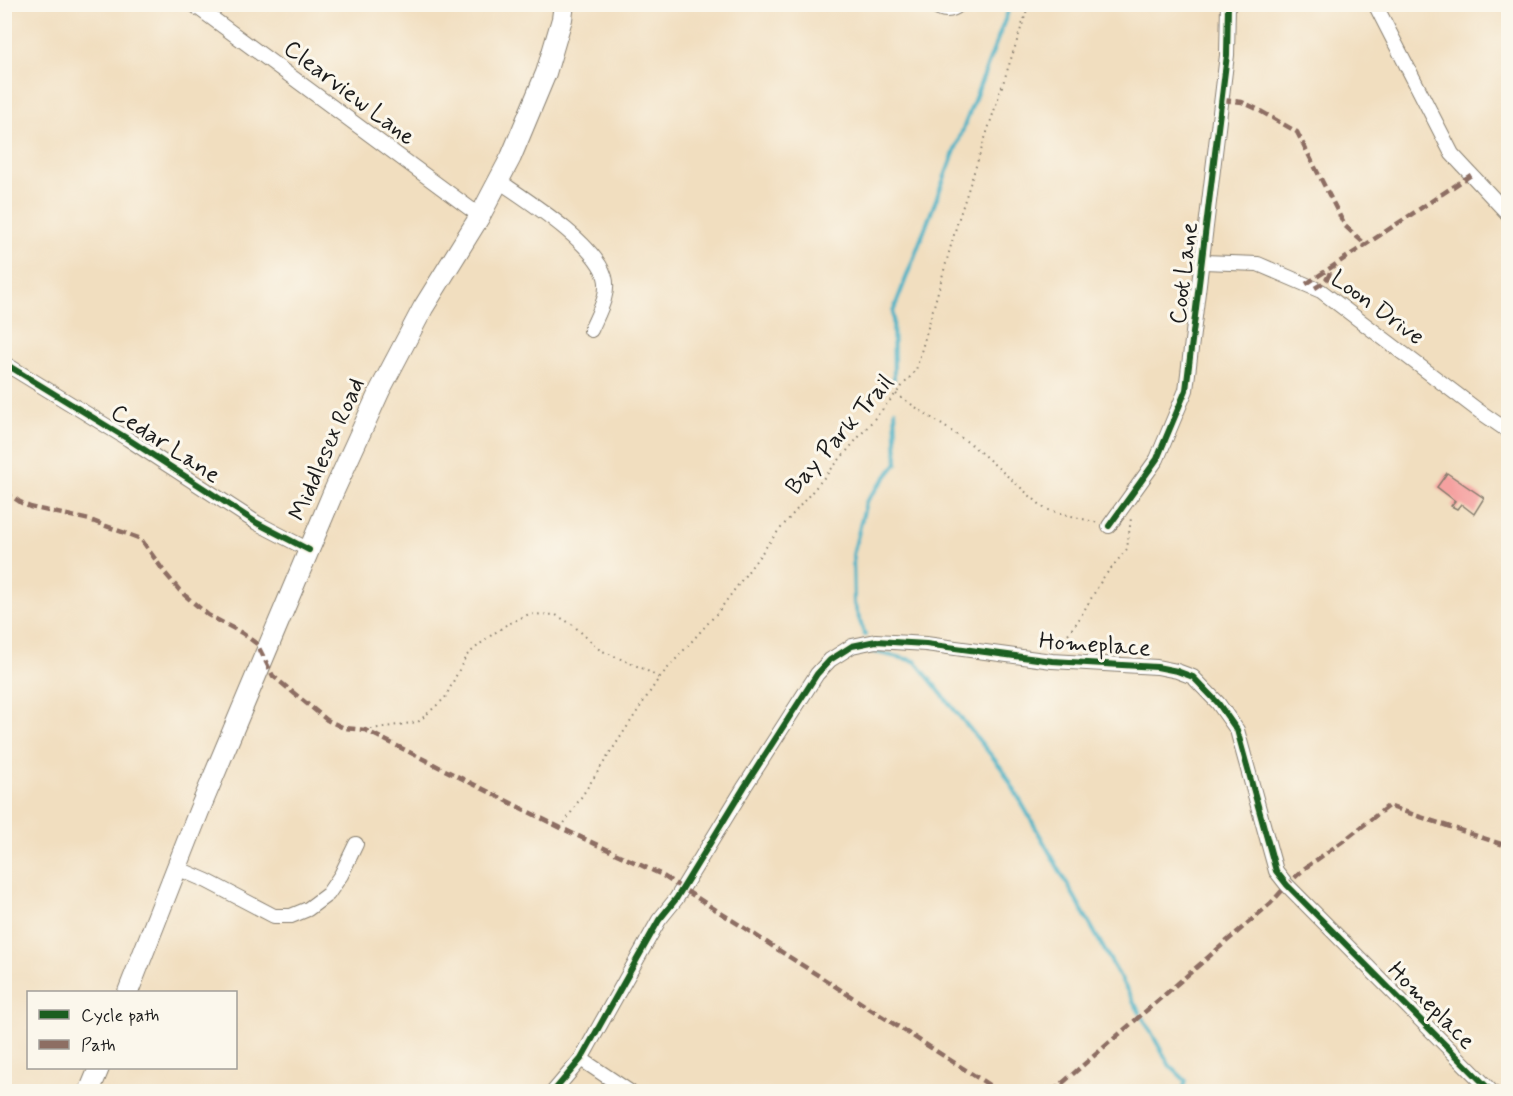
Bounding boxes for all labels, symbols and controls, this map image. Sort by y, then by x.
street label: Clearview Lane [277,33,421,153]
street label: Coot Lane [1163,220,1206,326]
street label: Loon Drive [1324,264,1430,353]
street label: Bay Park Trail [779,368,901,502]
street label: Middlesex Road [282,373,373,526]
street label: Cedar Lane [104,397,226,491]
street label: Homeplace [1038,626,1152,665]
street label: Homeplace [1380,956,1482,1057]
legend [27,991,237,1069]
text: Cycle path [81,1004,159,1028]
text: Path [81,1034,116,1058]

